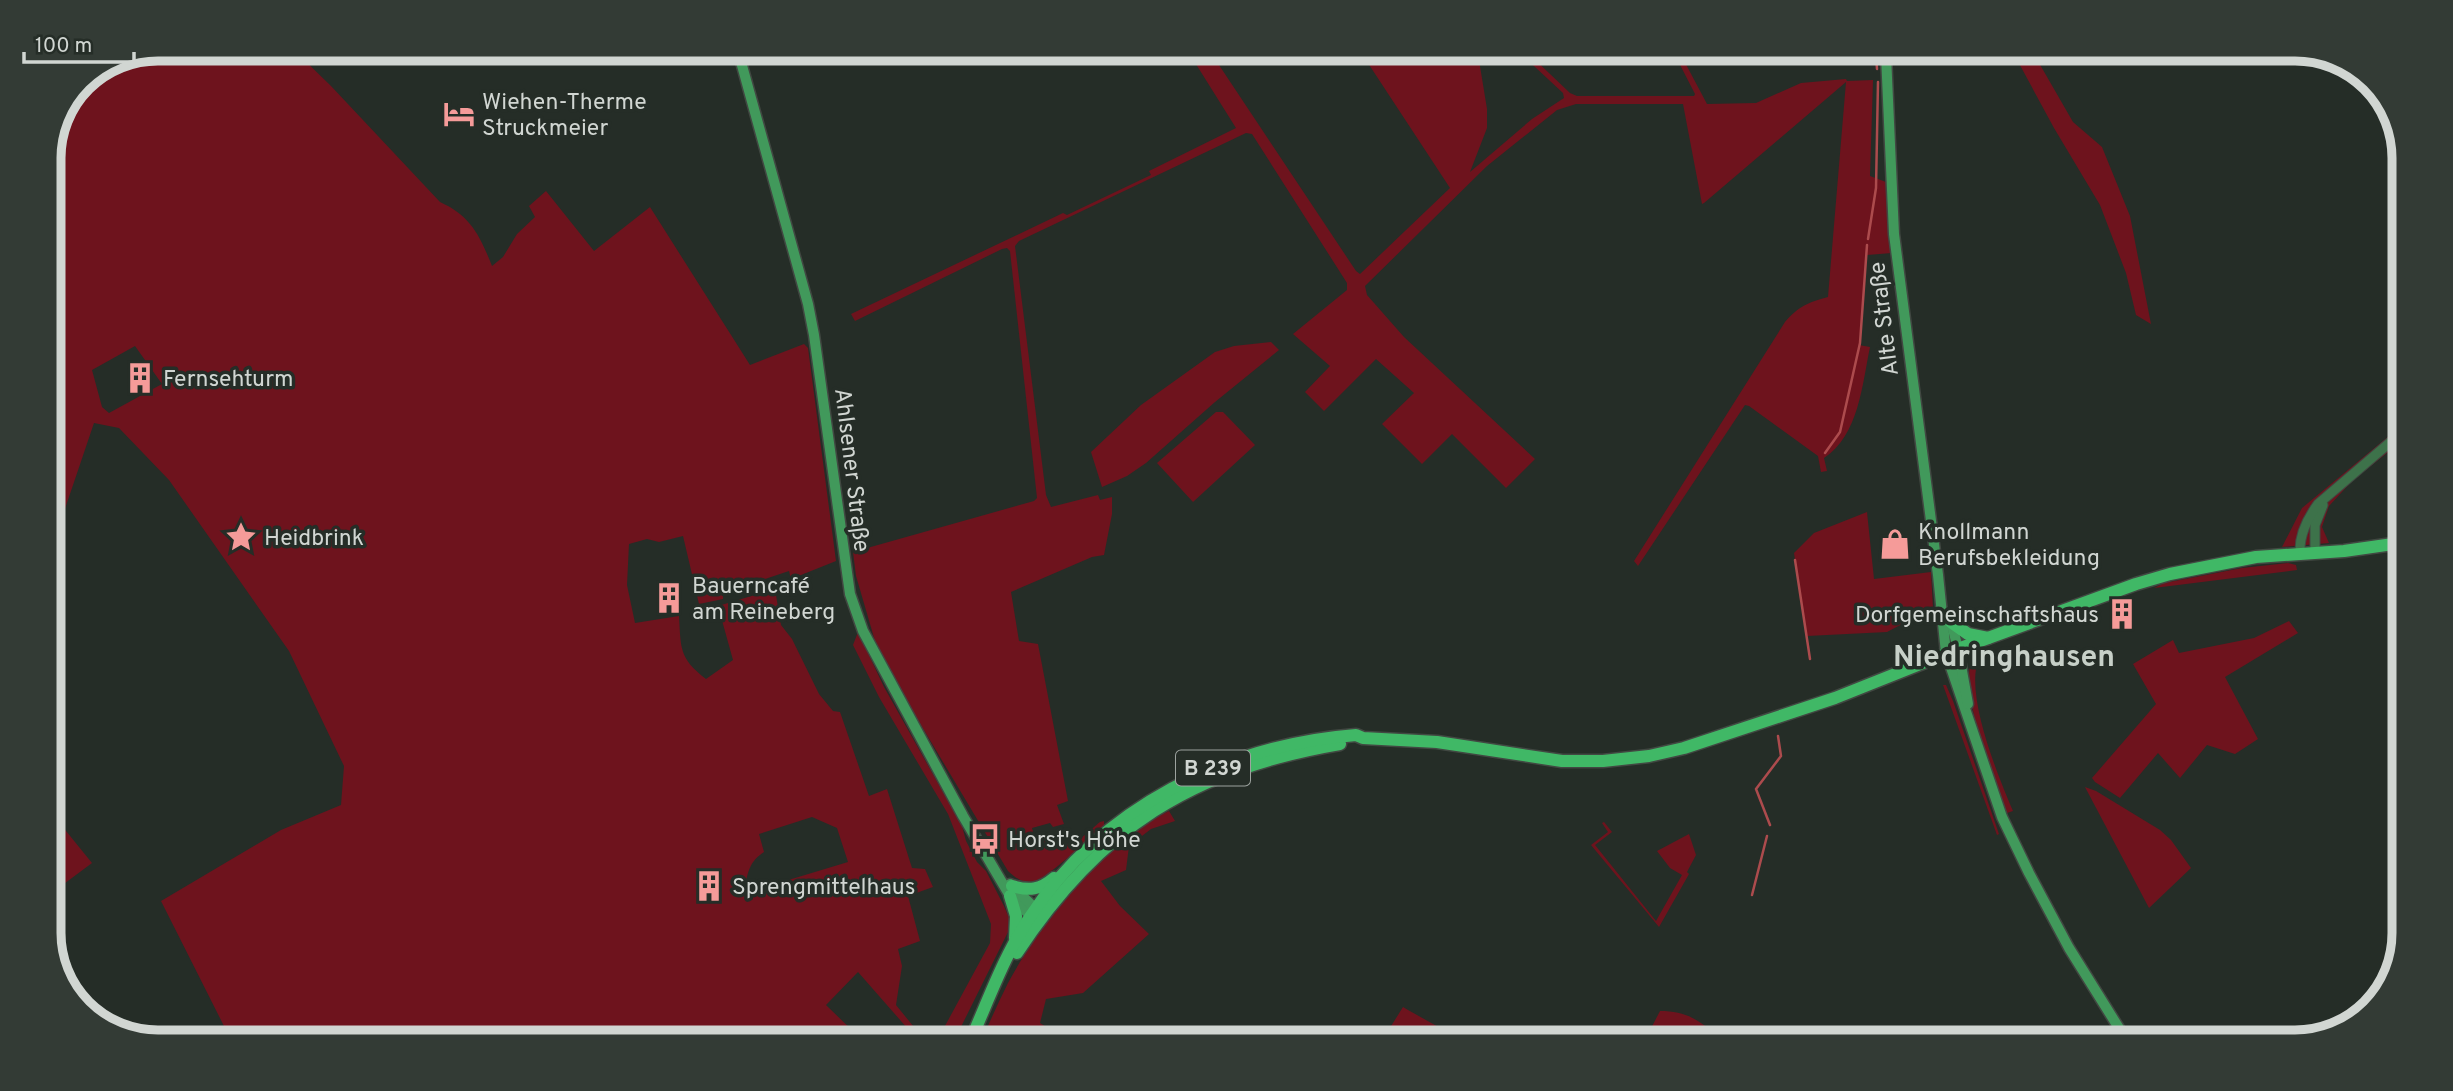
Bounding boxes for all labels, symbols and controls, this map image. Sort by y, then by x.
scale bar [24,21,135,65]
text: 100 m [35,33,92,60]
place label: Wiehen-Therme Struckmeier [482,89,647,144]
hotel icon: Wiehen-Therme Struckmeier [442,97,476,131]
street label: Alte Straße [1864,260,1907,377]
building icon: Fernsehturm [123,361,157,395]
place label: Fernsehturm [163,366,294,395]
street label: Ahlsener Straße [826,387,875,554]
place label: Knollmann Berufsbekleidung [1918,519,2100,574]
place icon: Heidbrink [224,520,258,554]
place label: Heidbrink [264,525,364,554]
shop icon: Knollmann Berufsbekleidung [1878,527,1912,561]
place label: Bauerncafé am Reineberg [692,573,835,628]
building icon: Bauerncafé am Reineberg [652,581,686,615]
building icon: Dorfgemeinschaftshaus [2105,597,2139,631]
place label: Dorfgemeinschaftshaus [1855,602,2099,631]
district label: Niedringhausen [1893,640,2115,677]
road number: B 239 [1176,750,1250,786]
bus stop icon: Horst's Höhe [968,822,1002,856]
place label: Horst's Höhe [1008,827,1141,856]
building icon: Sprengmittelhaus [692,869,726,903]
place label: Sprengmittelhaus [732,874,915,903]

